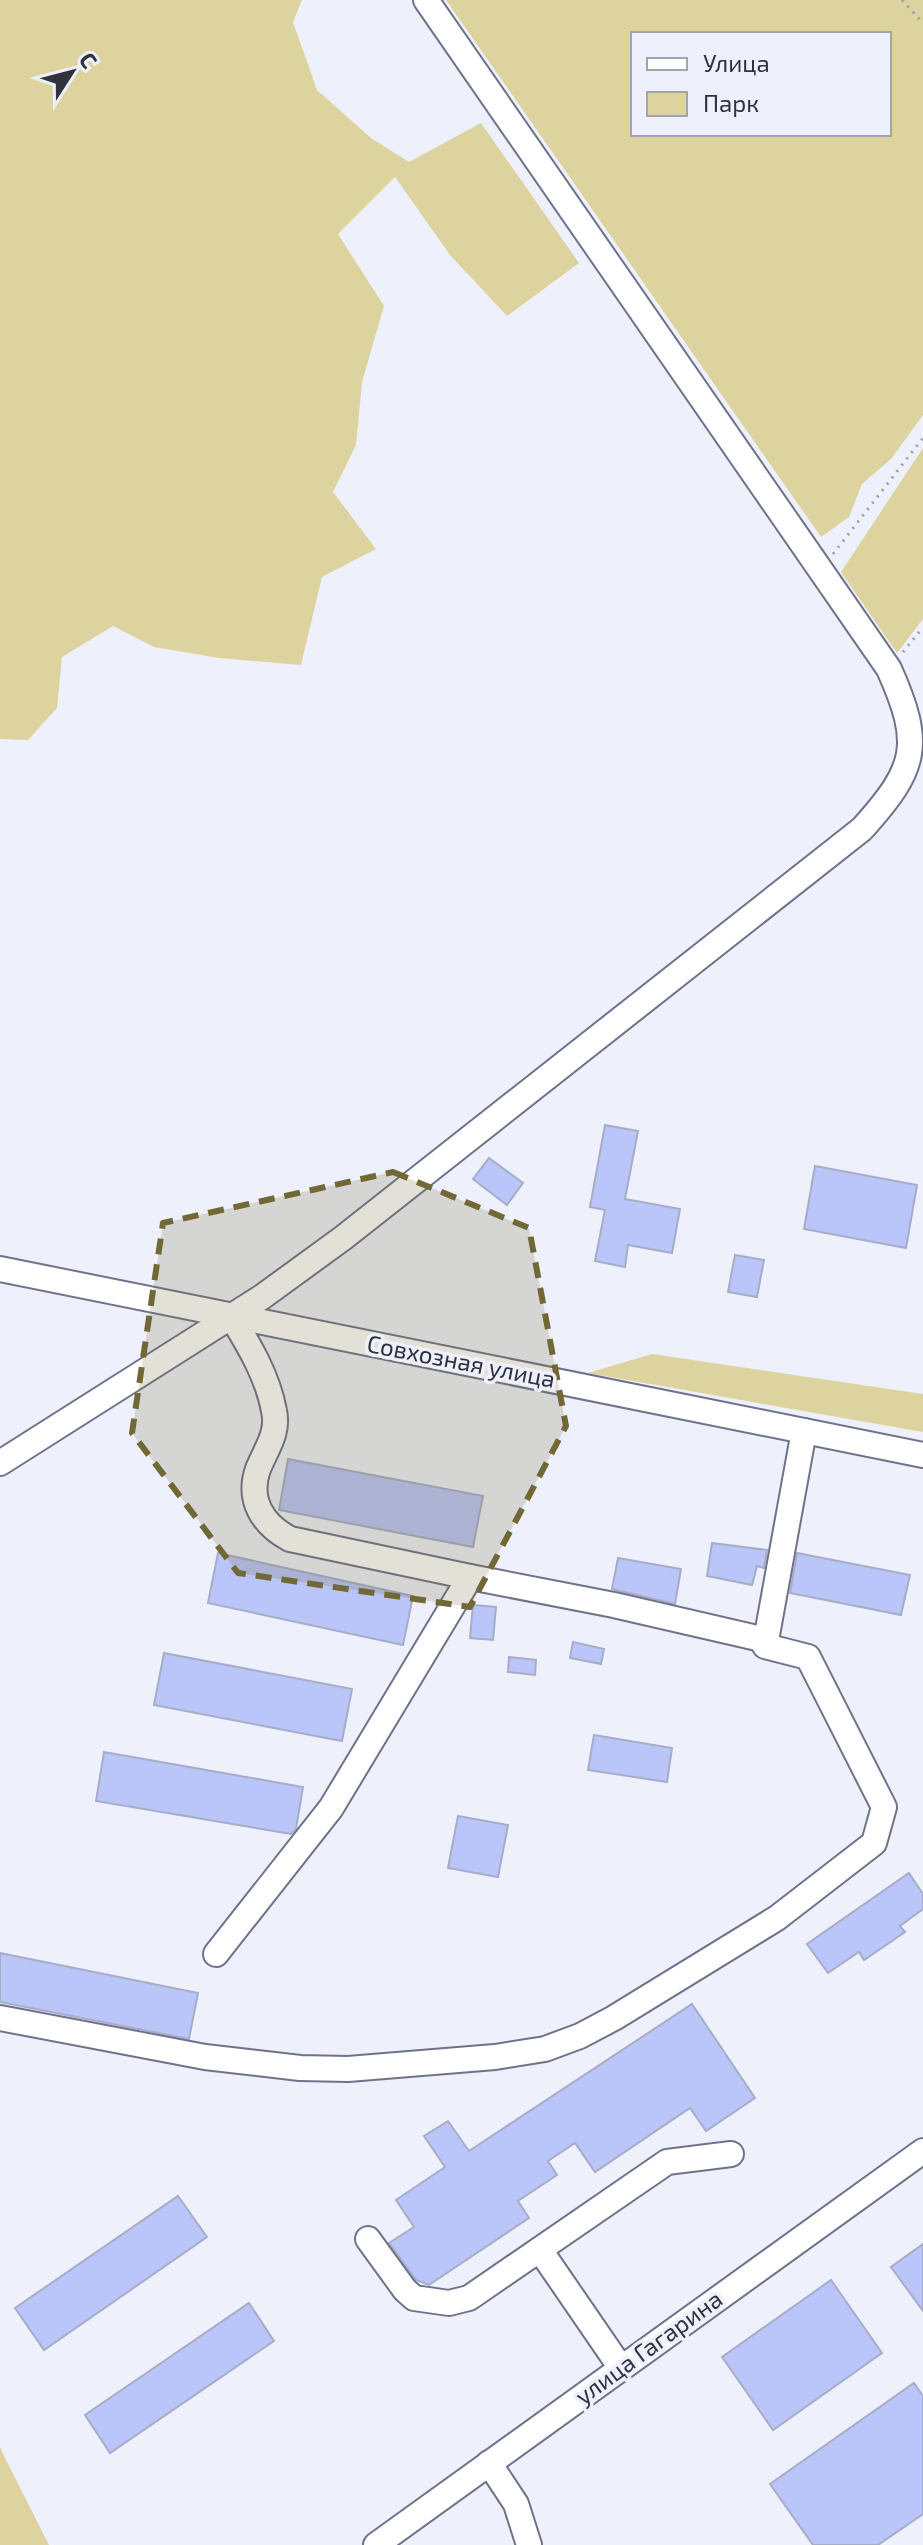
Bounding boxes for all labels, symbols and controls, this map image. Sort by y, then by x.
north arrow [32,32,112,112]
legend [631,32,891,136]
text: С [75,47,103,73]
text: Улица [703,48,770,77]
text: Парк [703,88,759,117]
street label: Совхозная улица [365,1328,558,1394]
street label: улица Гагарина [569,2284,728,2411]

